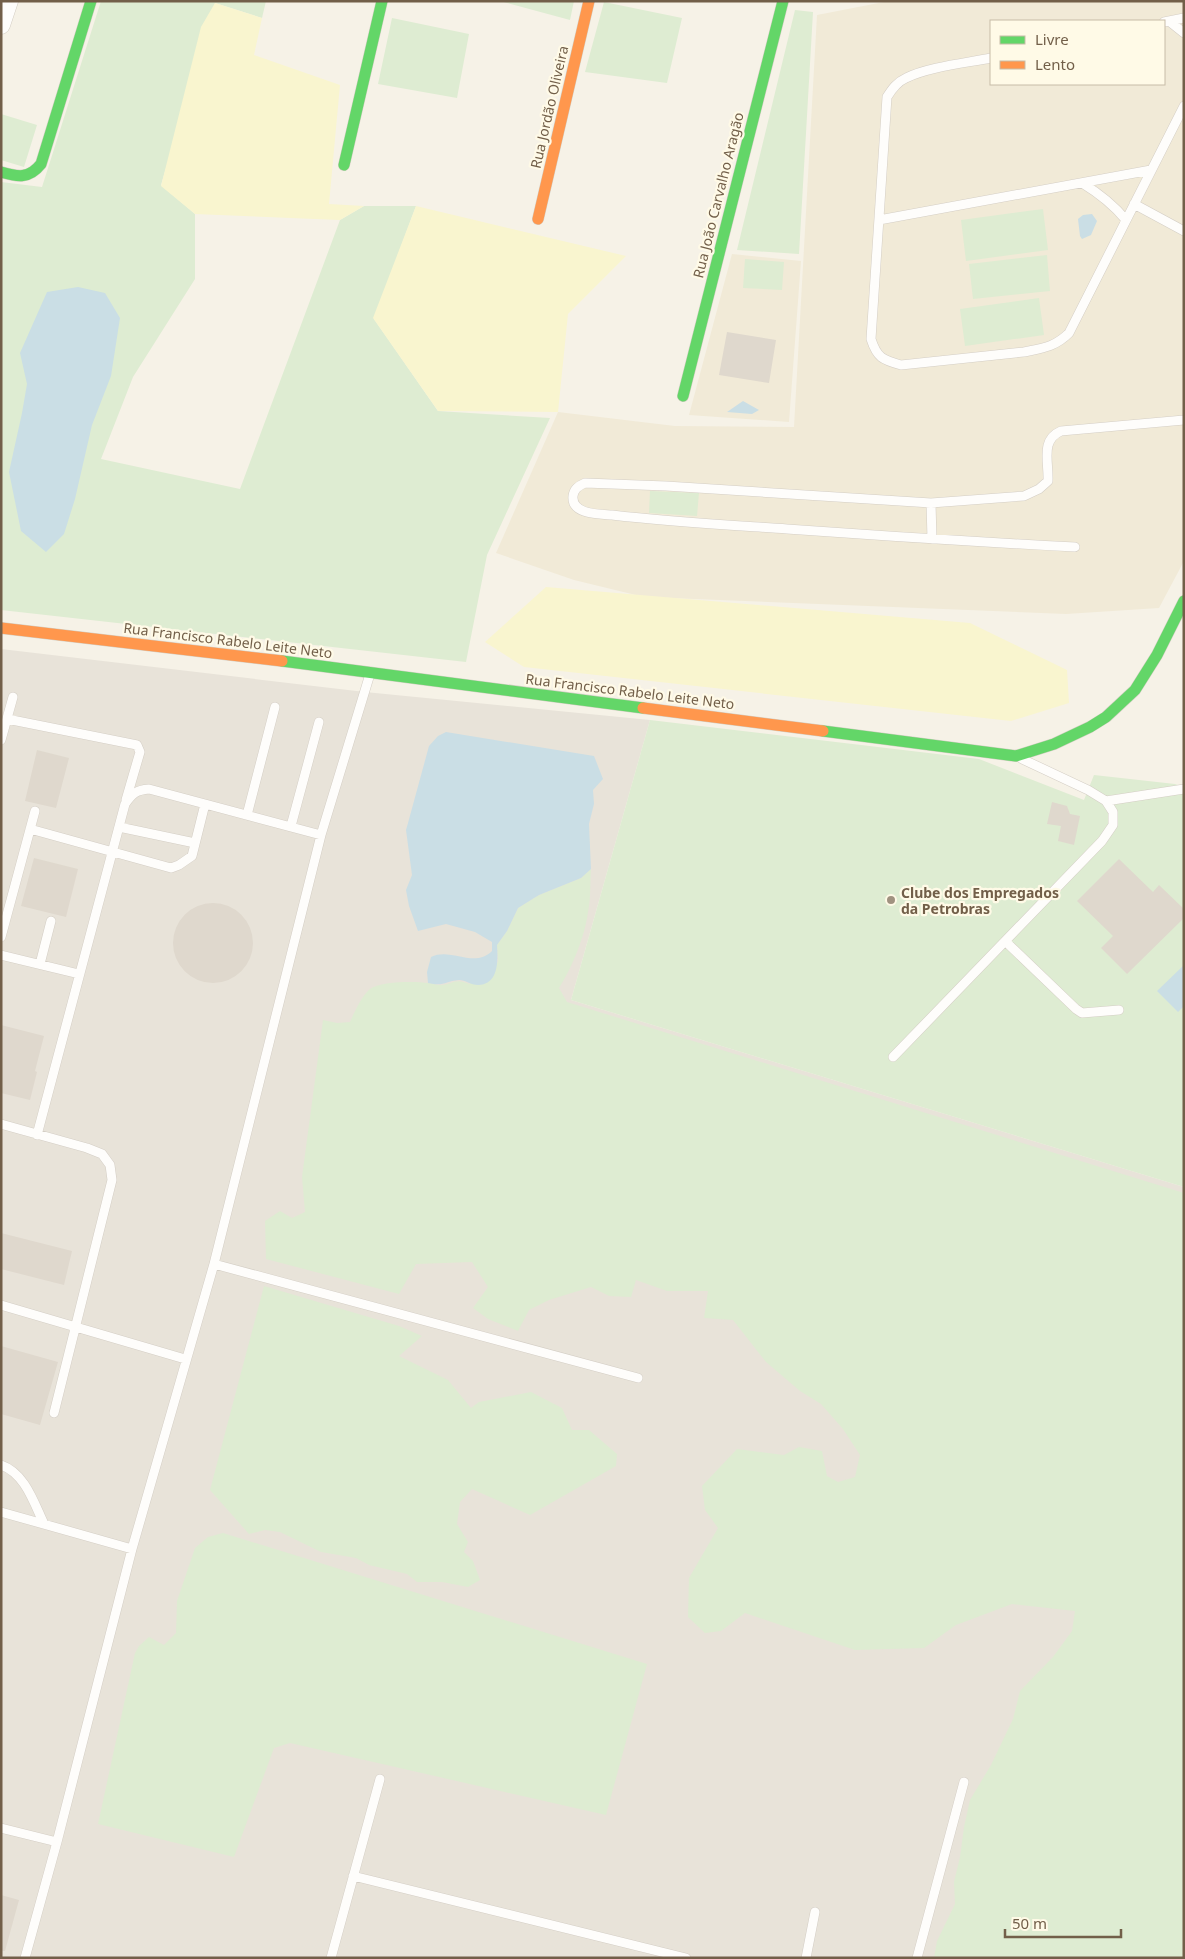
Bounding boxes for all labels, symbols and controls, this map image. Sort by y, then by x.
legend [990,20,1165,85]
text: Livre [1035,29,1069,49]
street label: Rua Jordão Oliveira [526,44,572,170]
text: Lento [1035,54,1075,74]
street label: Rua João Carvalho Aragão [688,110,748,280]
street label: Rua Francisco Rabelo Leite Neto [122,618,334,662]
street label: Rua Francisco Rabelo Leite Neto [524,669,736,713]
place label: Clube dos Empregados da Petrobras [901,883,1059,918]
marker: Clube dos Empregados da Petrobras [885,894,897,906]
scale bar [1005,1906,1121,1938]
text: 50 m [1012,1913,1047,1933]

